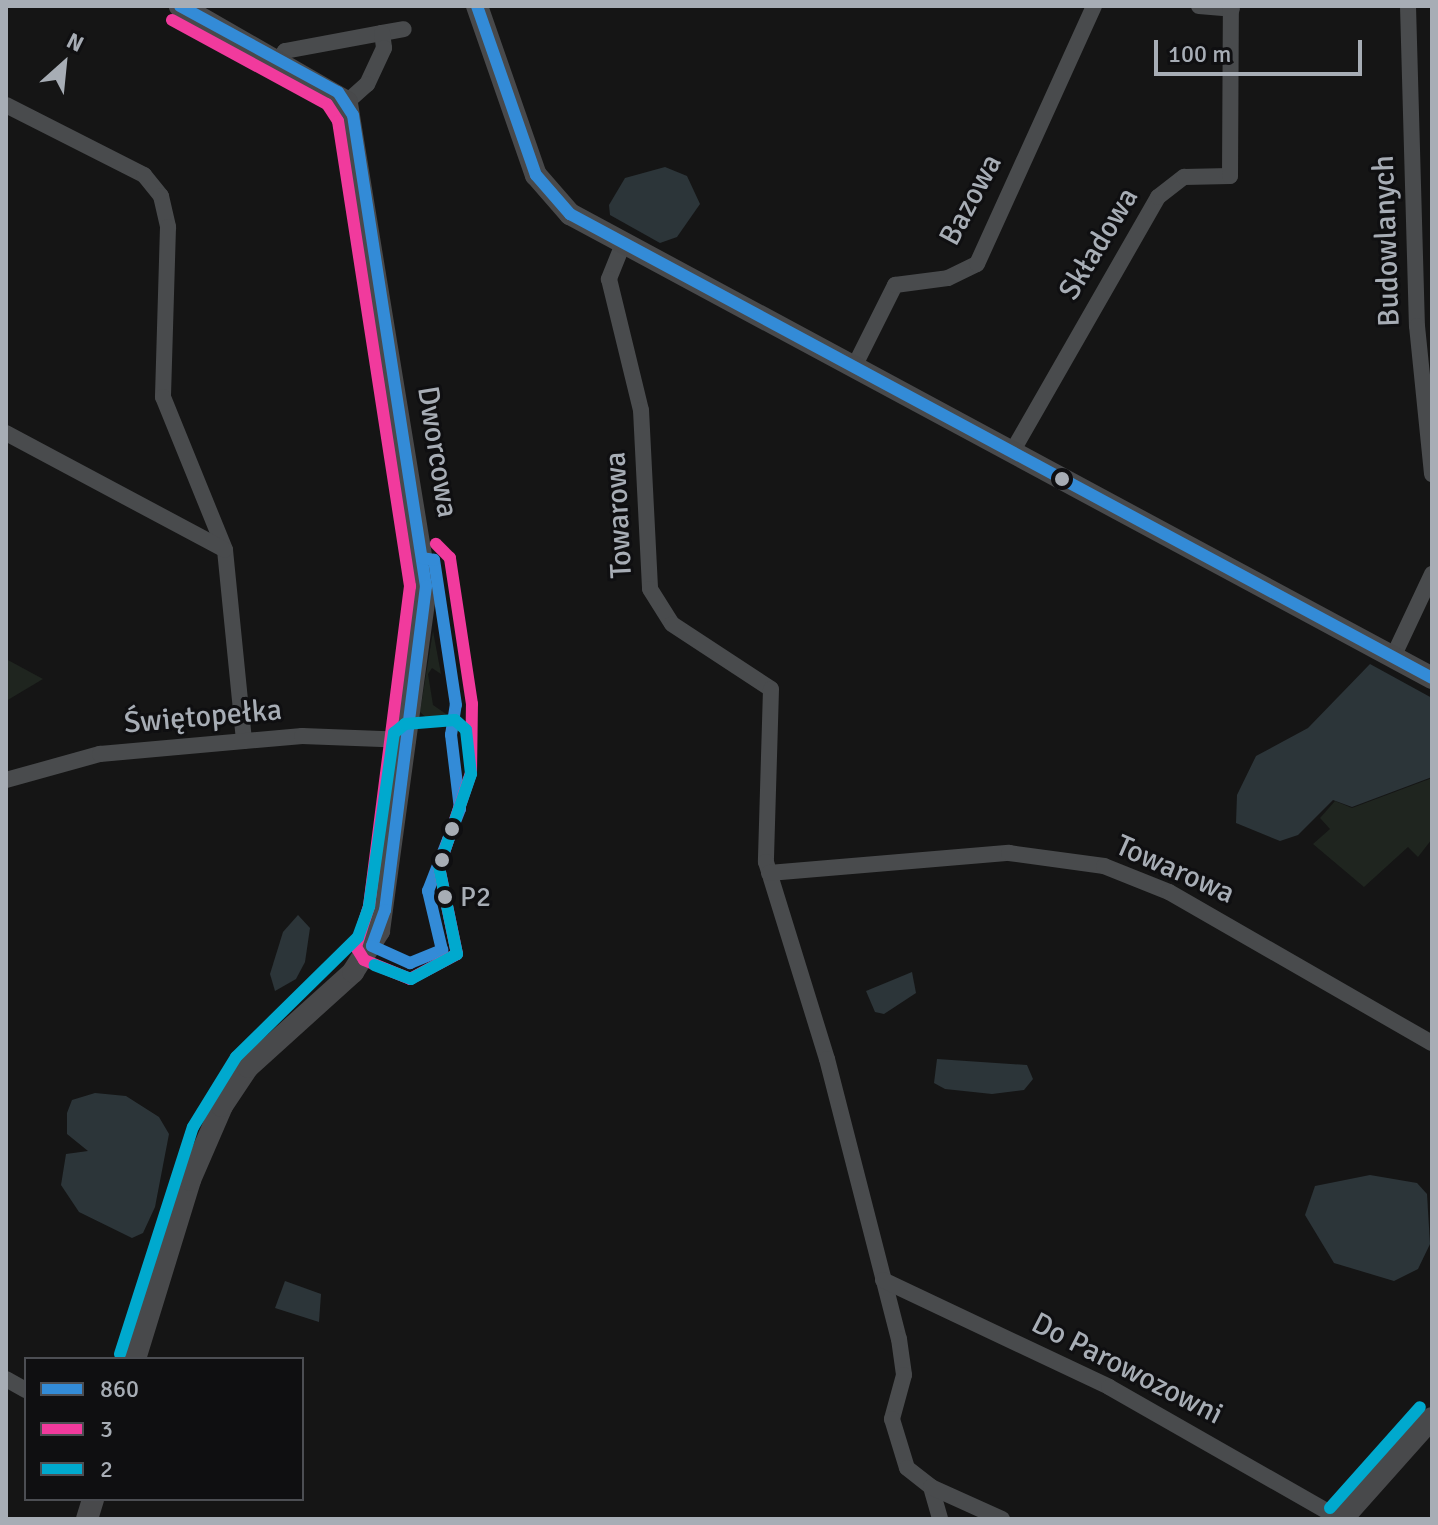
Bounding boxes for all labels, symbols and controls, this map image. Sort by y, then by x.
north arrow [24,24,104,104]
scale bar [1158,24,1366,74]
text: N [62,27,88,58]
text: 100 m [1168,39,1231,69]
street label: Bazowa [932,148,1010,252]
street label: Budowlanych [1366,155,1408,327]
street label: Składowa [1052,182,1146,306]
street label: Dworcowa [409,384,465,520]
street label: Towarowa [598,451,640,579]
unlabelled marker [1054,471,1070,487]
street label: Świętopełka [123,692,283,742]
unlabelled marker [444,821,460,837]
street label: Towarowa [1110,828,1240,912]
unlabelled marker [434,852,450,868]
place label: P2 [460,880,491,914]
marker: P2 [437,889,453,905]
street label: Do Parowozowni [1025,1305,1229,1433]
legend [24,1357,304,1501]
text: 860 [100,1374,139,1404]
text: 3 [100,1414,113,1444]
text: 2 [100,1454,113,1484]

